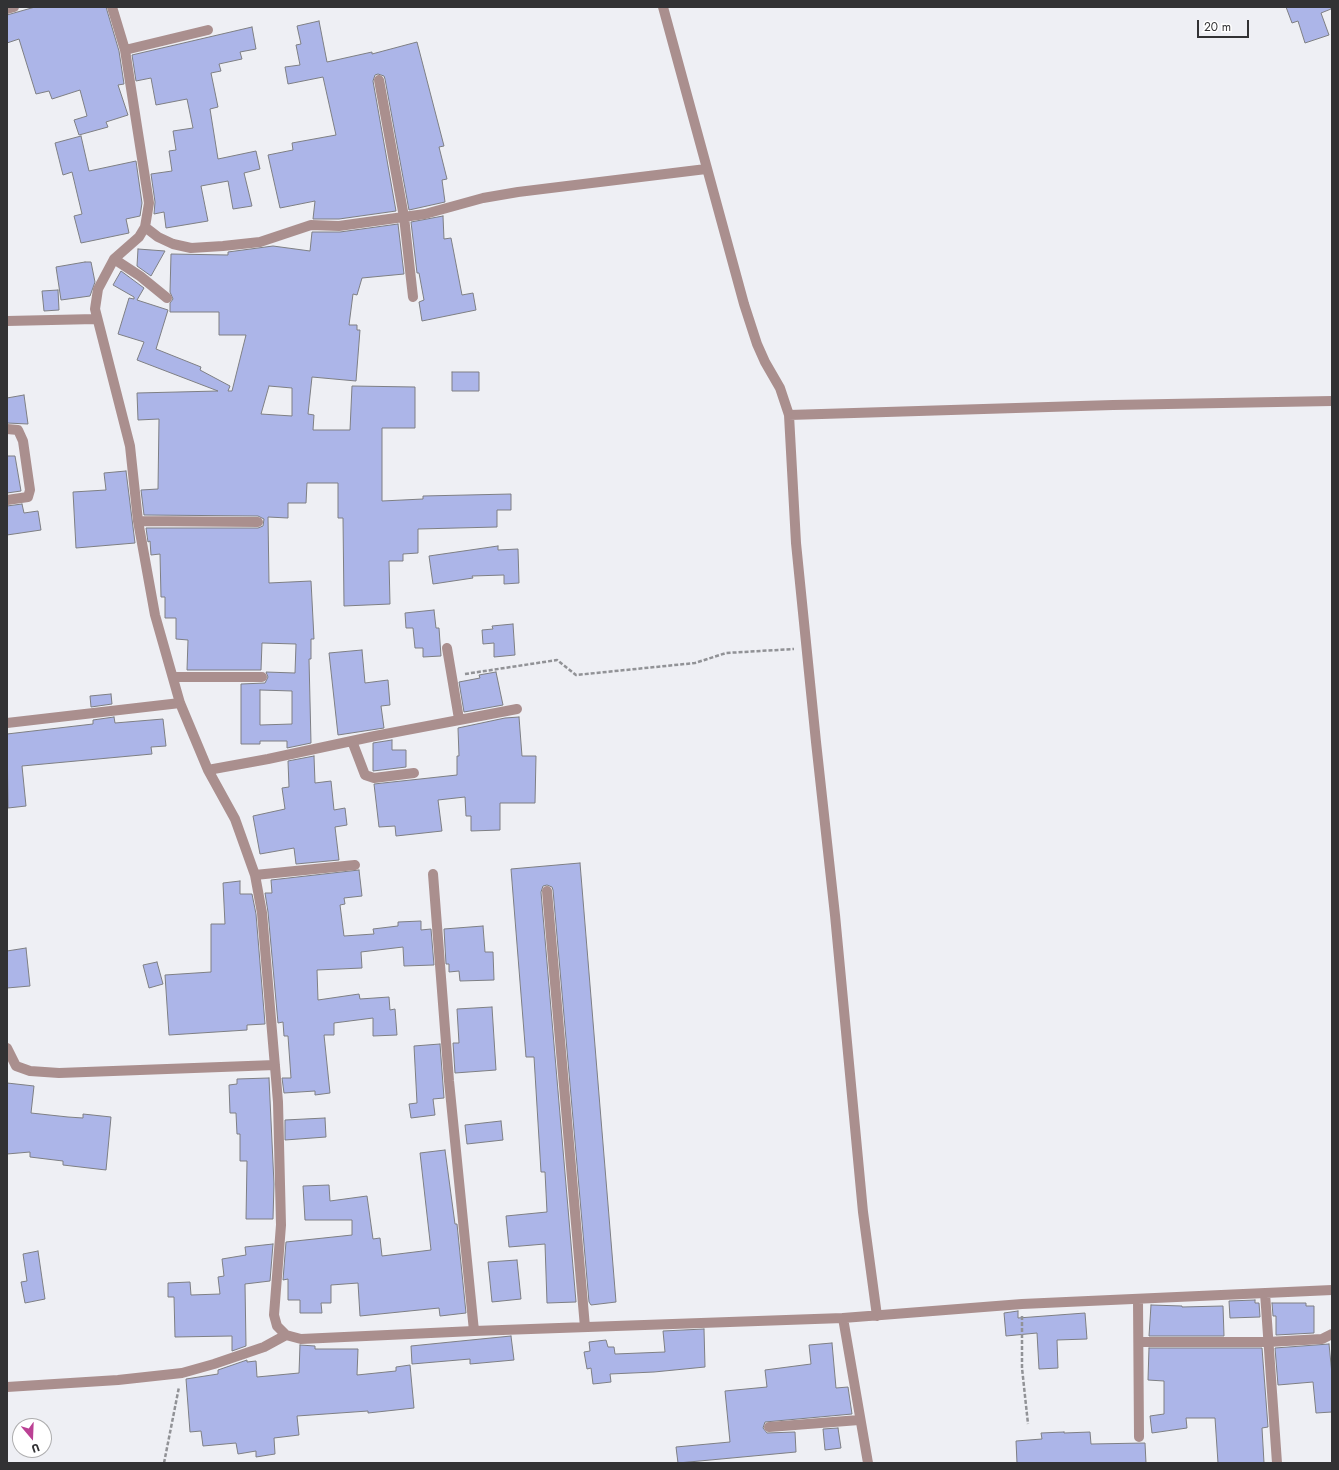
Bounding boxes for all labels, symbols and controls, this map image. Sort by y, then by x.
scale bar [1199,12,1251,38]
text: 20 m [1204,18,1231,36]
north arrow [12,1418,52,1458]
text: U [29,1440,42,1457]

